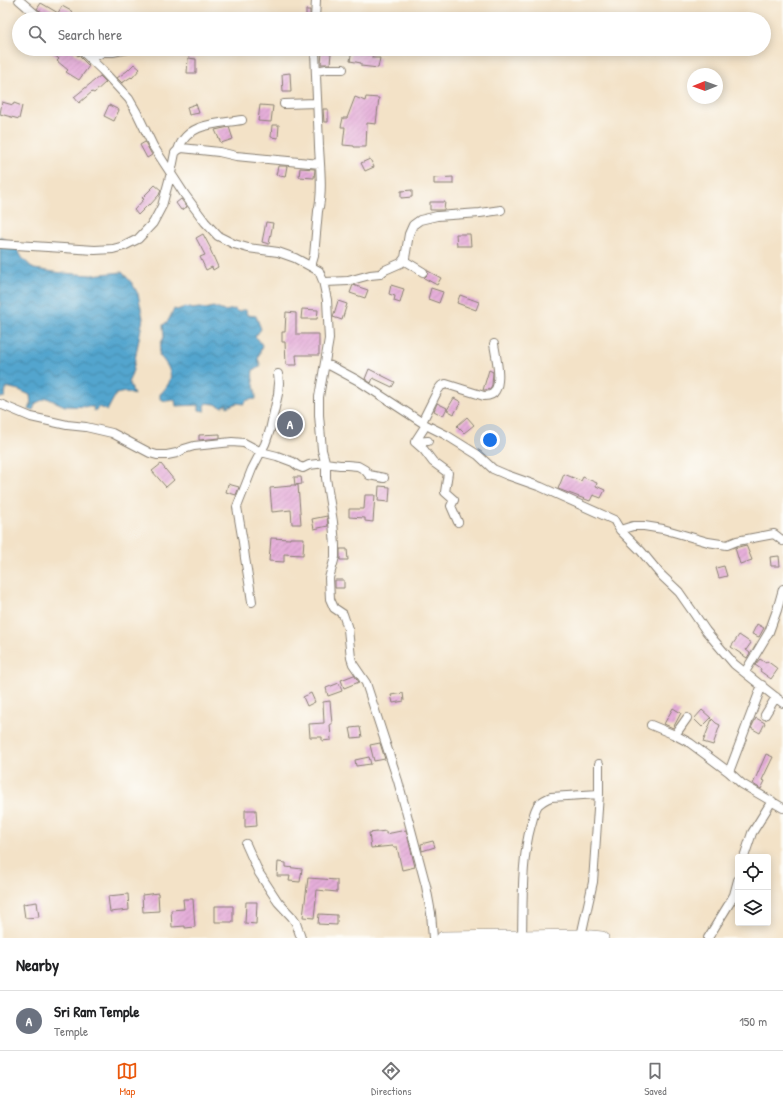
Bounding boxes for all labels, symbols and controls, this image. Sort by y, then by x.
search box [12,12,771,56]
icon: search [26,23,48,45]
text: Search here [58,24,122,45]
north arrow [687,68,723,104]
pin: A [277,409,303,439]
your location [480,430,500,450]
map controls [735,854,771,926]
button: locate [735,854,771,890]
button: layers [735,890,771,926]
text: Nearby [16,953,59,976]
text: Sri Ram Temple [54,1001,139,1022]
text: A [26,1012,32,1030]
text: 150 m [739,1012,767,1030]
text: Temple [54,1022,88,1040]
tab: Map [116,1060,138,1098]
tab: Directions [371,1060,412,1098]
tab: Saved [644,1060,667,1098]

